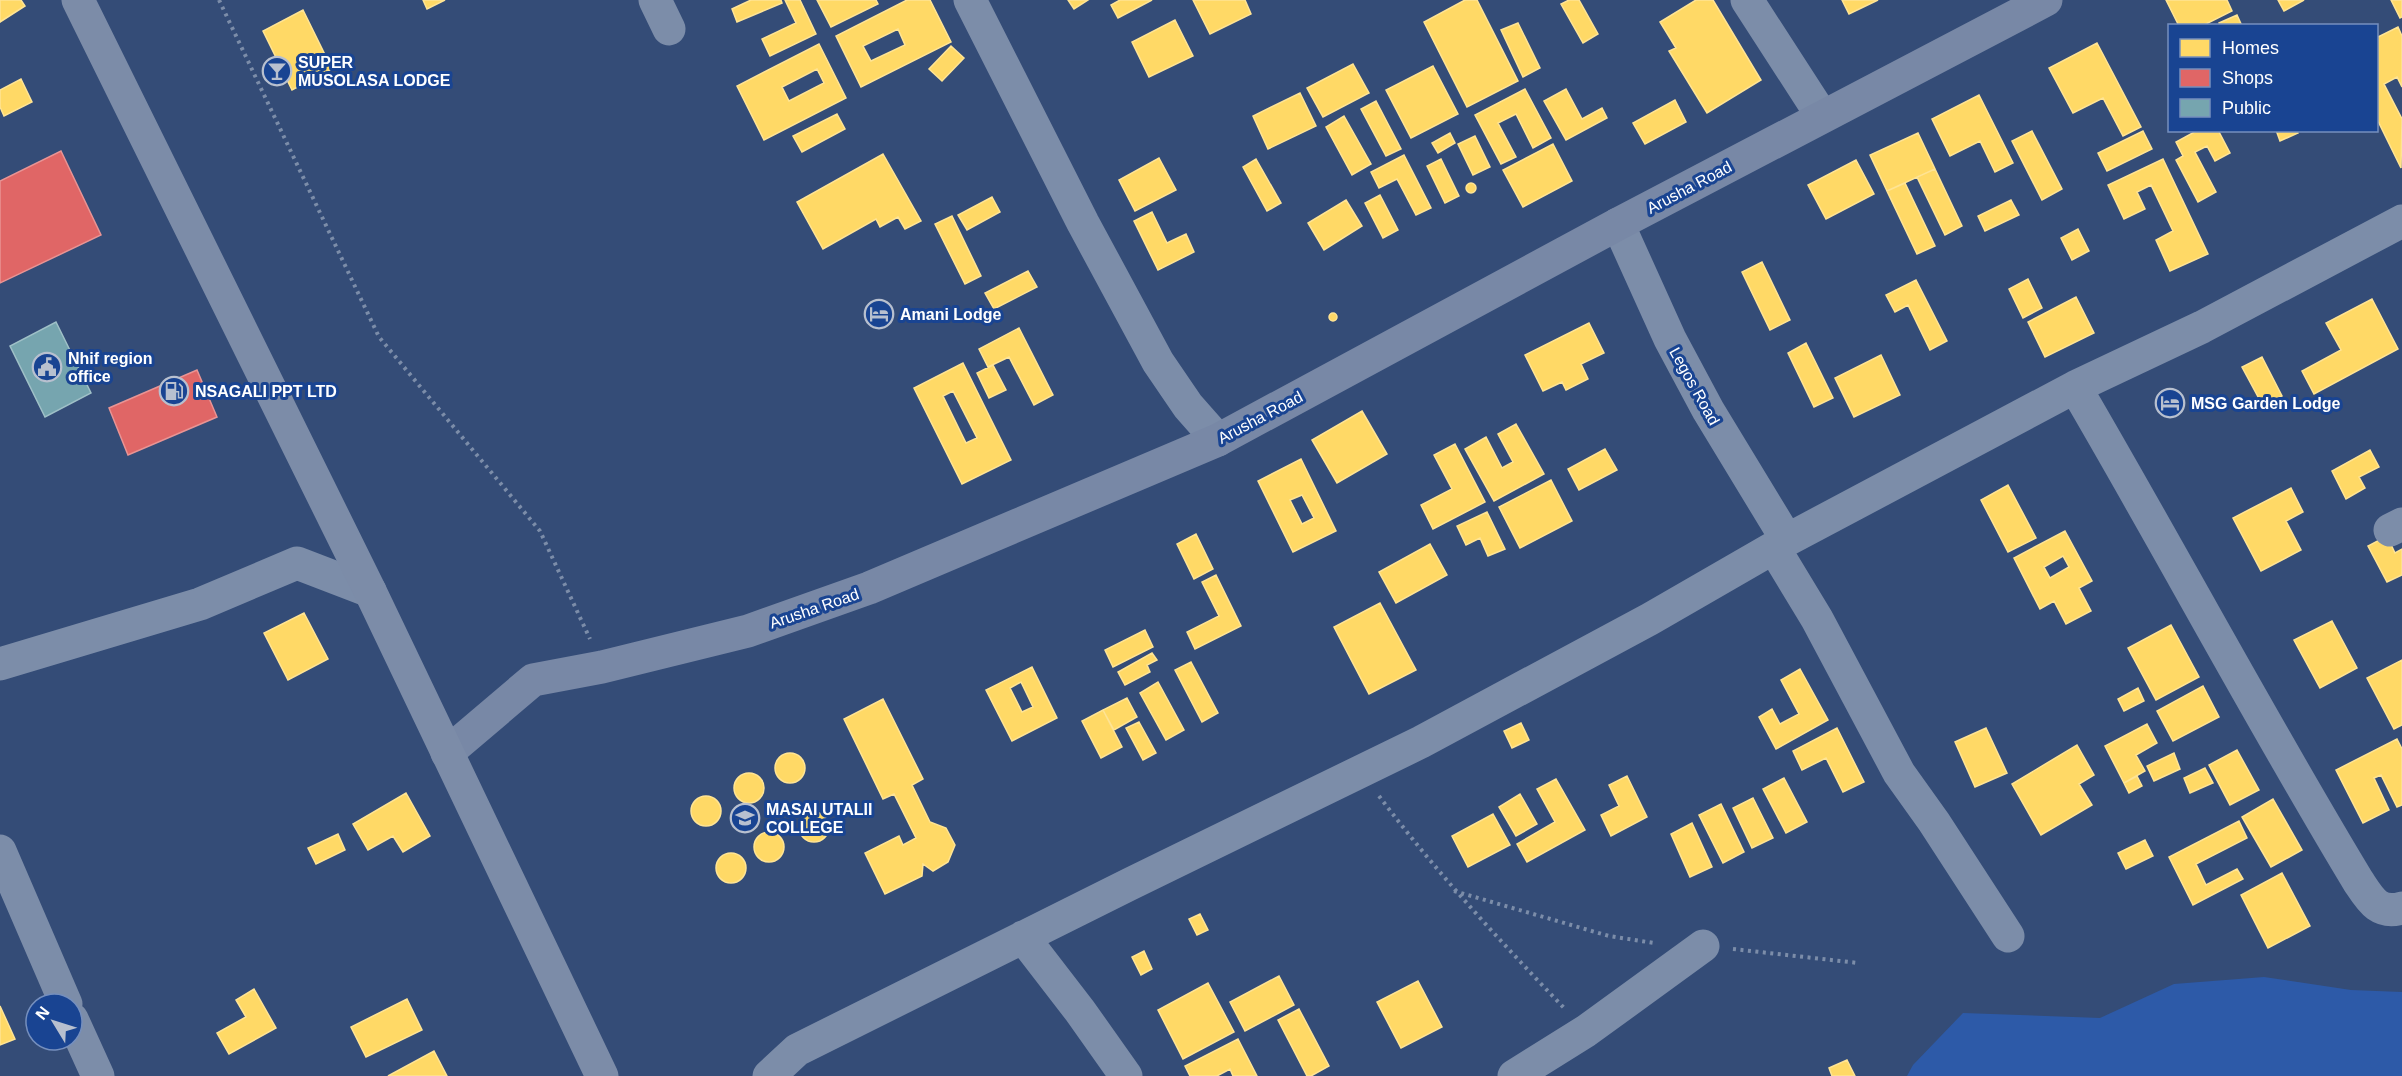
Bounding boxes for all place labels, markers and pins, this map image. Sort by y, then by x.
place label: SUPER MUSOLASA LODGE [298,54,451,89]
bar icon: SUPER MUSOLASA LODGE [261,55,293,87]
hotel icon: Amani Lodge [863,298,895,330]
place label: Amani Lodge [900,306,1001,323]
place label: Nhif region office [68,350,152,385]
public building icon: Nhif region office [31,351,63,383]
fuel station icon: NSAGALI PPT LTD [158,375,190,407]
place label: NSAGALI PPT LTD [195,383,337,400]
hotel icon: MSG Garden Lodge [2154,387,2186,419]
place label: MSG Garden Lodge [2191,395,2340,412]
place label: MASAI UTALII COLLEGE [766,801,872,836]
school or university icon: MASAI UTALII COLLEGE [729,802,761,834]

